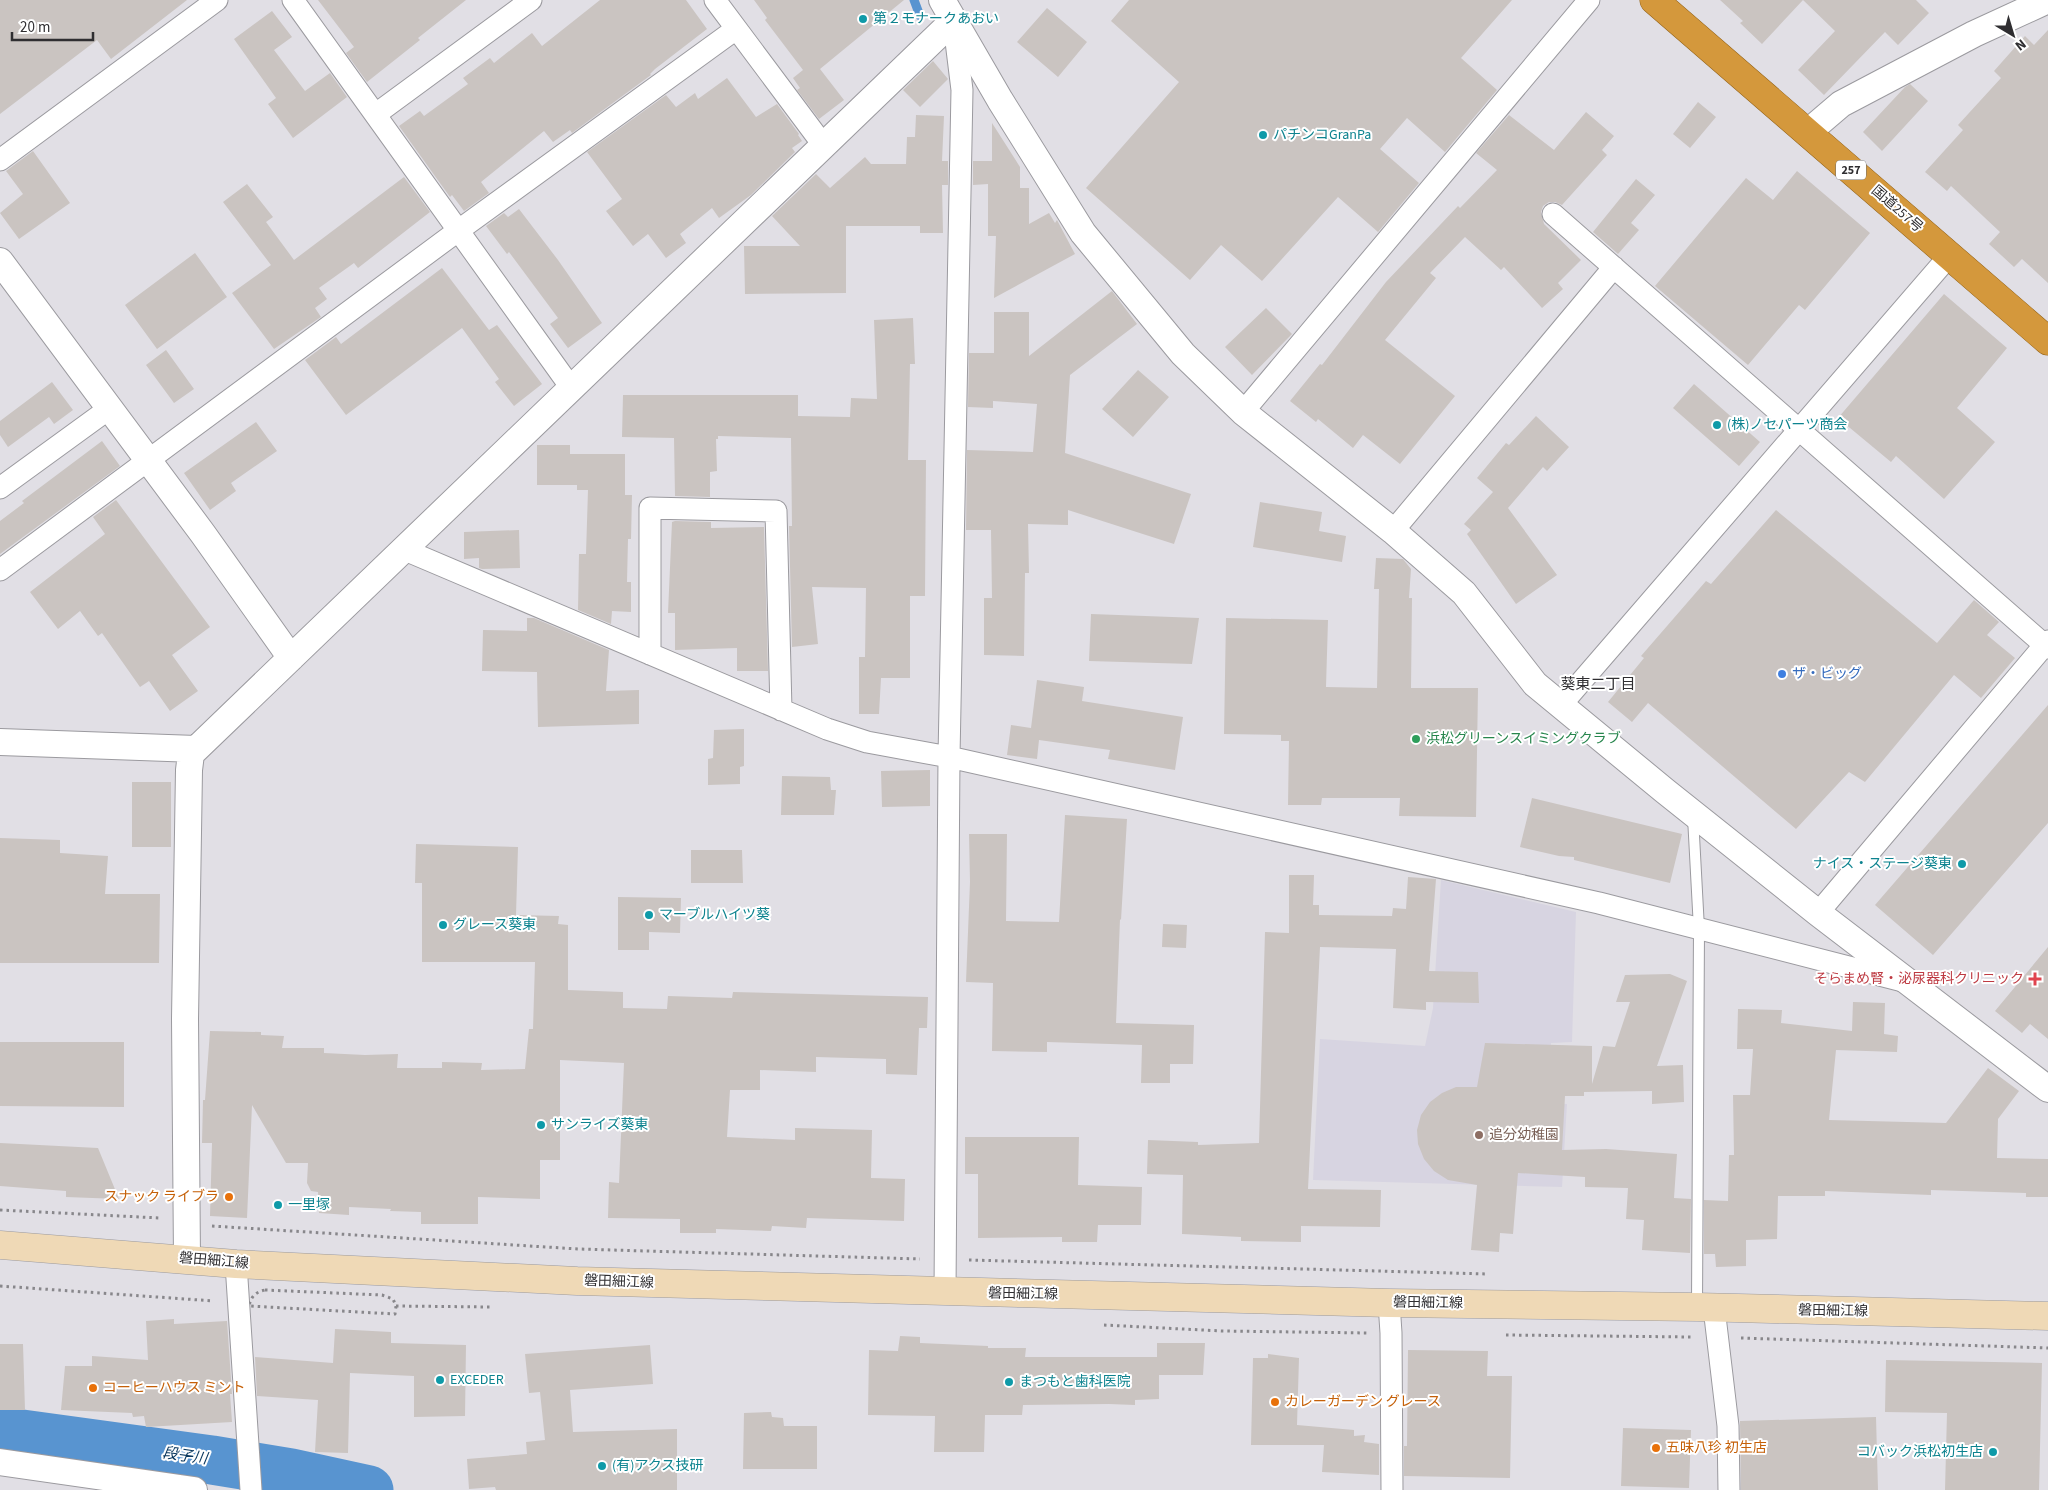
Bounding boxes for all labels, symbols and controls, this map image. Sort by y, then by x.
place label: 第２モナークあおい [873,9,999,29]
scale bar [12,10,94,42]
north arrow [1988,10,2038,60]
marker: 第２モナークあおい [857,13,869,25]
text: 20 m [20,17,50,38]
text: N [2011,34,2030,55]
place label: パチンコGranPa [1273,125,1371,145]
marker: パチンコGranPa [1257,129,1269,141]
road number: 257 [1836,160,1866,180]
street label: 国道257号 [1867,181,1927,237]
place label: (株)ノセパーツ商会 [1727,415,1847,435]
marker: (株)ノセパーツ商会 [1711,419,1723,431]
place label: ザ・ビッグ [1792,664,1862,684]
marker: ザ・ビッグ [1776,668,1788,680]
district label: 葵東二丁目 [1560,674,1636,695]
place label: 浜松グリーンスイミングクラブ [1426,729,1621,749]
marker: 浜松グリーンスイミングクラブ [1410,733,1422,745]
place label: ナイス・ステージ葵東 [1813,854,1952,874]
marker: ナイス・ステージ葵東 [1956,858,1968,870]
place label: マーブルハイツ葵 [659,905,770,925]
marker: マーブルハイツ葵 [643,909,655,921]
place label: グレース葵東 [453,915,536,935]
marker: グレース葵東 [437,919,449,931]
place label: そらまめ腎・泌尿器科クリニック [1814,969,2024,989]
marker: そらまめ腎・泌尿器科クリニック [2028,972,2042,986]
place label: サンライズ葵東 [551,1115,649,1135]
marker: サンライズ葵東 [535,1119,547,1131]
place label: 追分幼稚園 [1489,1125,1559,1145]
marker: 追分幼稚園 [1473,1129,1485,1141]
place label: スナック ライブラ [104,1187,219,1207]
marker: スナック ライブラ [223,1191,235,1203]
place label: 一里塚 [288,1195,330,1215]
marker: 一里塚 [272,1199,284,1211]
street label: 磐田細江線 [178,1248,250,1274]
street label: 磐田細江線 [584,1271,654,1293]
street label: 磐田細江線 [988,1283,1058,1305]
street label: 磐田細江線 [1393,1292,1463,1314]
street label: 磐田細江線 [1798,1300,1868,1322]
place label: EXCEDER [450,1370,504,1390]
place label: まつもと歯科医院 [1019,1372,1131,1392]
marker: EXCEDER [434,1374,446,1386]
marker: まつもと歯科医院 [1003,1376,1015,1388]
place label: コーヒーハウス ミント [103,1378,246,1398]
marker: コーヒーハウス ミント [87,1382,99,1394]
place label: カレーガーデン グレース [1285,1392,1441,1412]
marker: カレーガーデン グレース [1269,1396,1281,1408]
place label: 五味八珍 初生店 [1666,1438,1767,1458]
water label: 段子川 [161,1442,211,1470]
marker: 五味八珍 初生店 [1650,1442,1662,1454]
place label: コバック浜松初生店 [1857,1442,1983,1462]
marker: コバック浜松初生店 [1987,1446,1999,1458]
place label: (有)アクス技研 [612,1456,703,1476]
marker: (有)アクス技研 [596,1460,608,1472]

